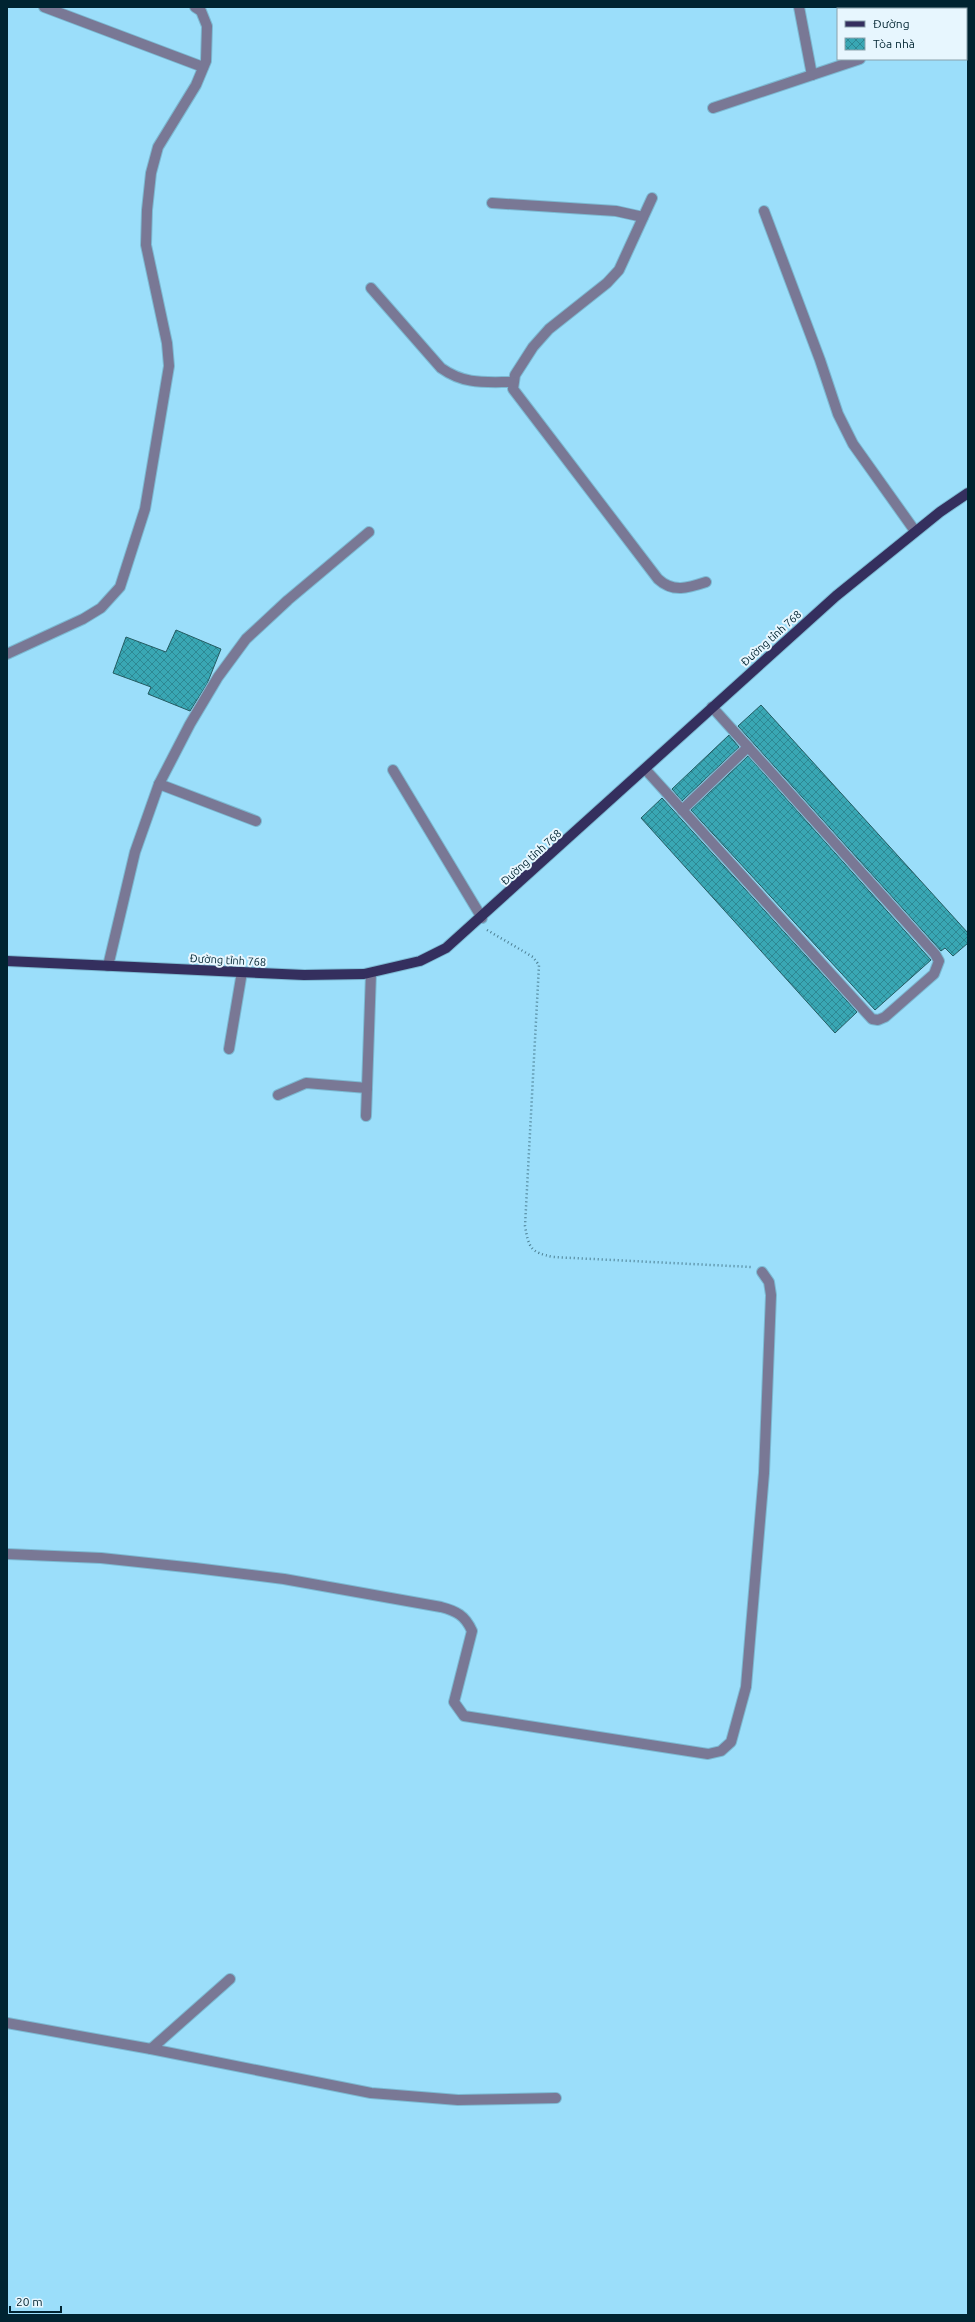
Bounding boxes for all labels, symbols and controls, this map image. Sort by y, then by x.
legend [837,8,967,60]
text: Đường [873,17,910,30]
text: Tòa nhà [873,37,915,50]
street label: Đường tỉnh 768 [739,608,803,668]
street label: Đường tỉnh 768 [499,827,563,887]
street label: Đường tỉnh 768 [190,952,266,968]
scale bar [10,2288,61,2314]
text: 20 m [16,2295,43,2308]

